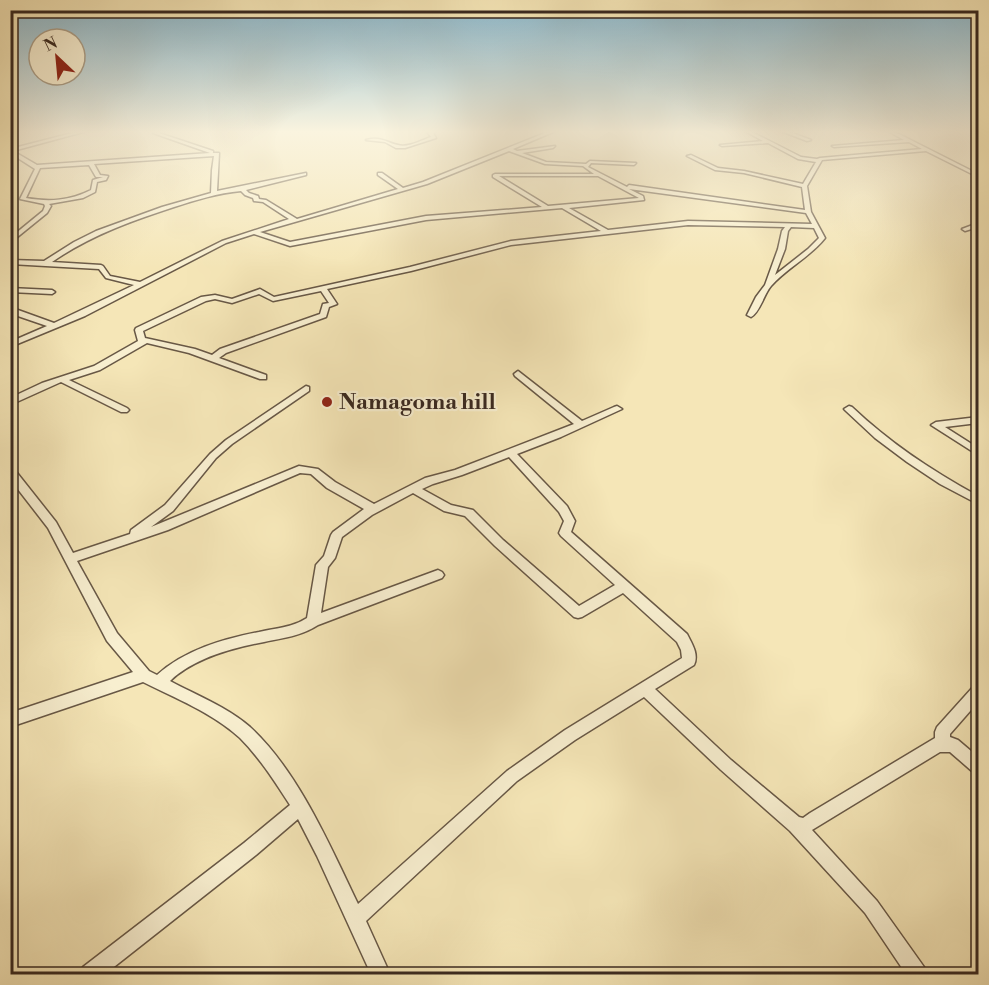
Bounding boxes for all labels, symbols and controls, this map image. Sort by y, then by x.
north arrow [27,27,87,87]
text: N [41,33,61,56]
place label: Namagoma hill [339,389,496,416]
marker: Namagoma hill [320,395,334,409]

